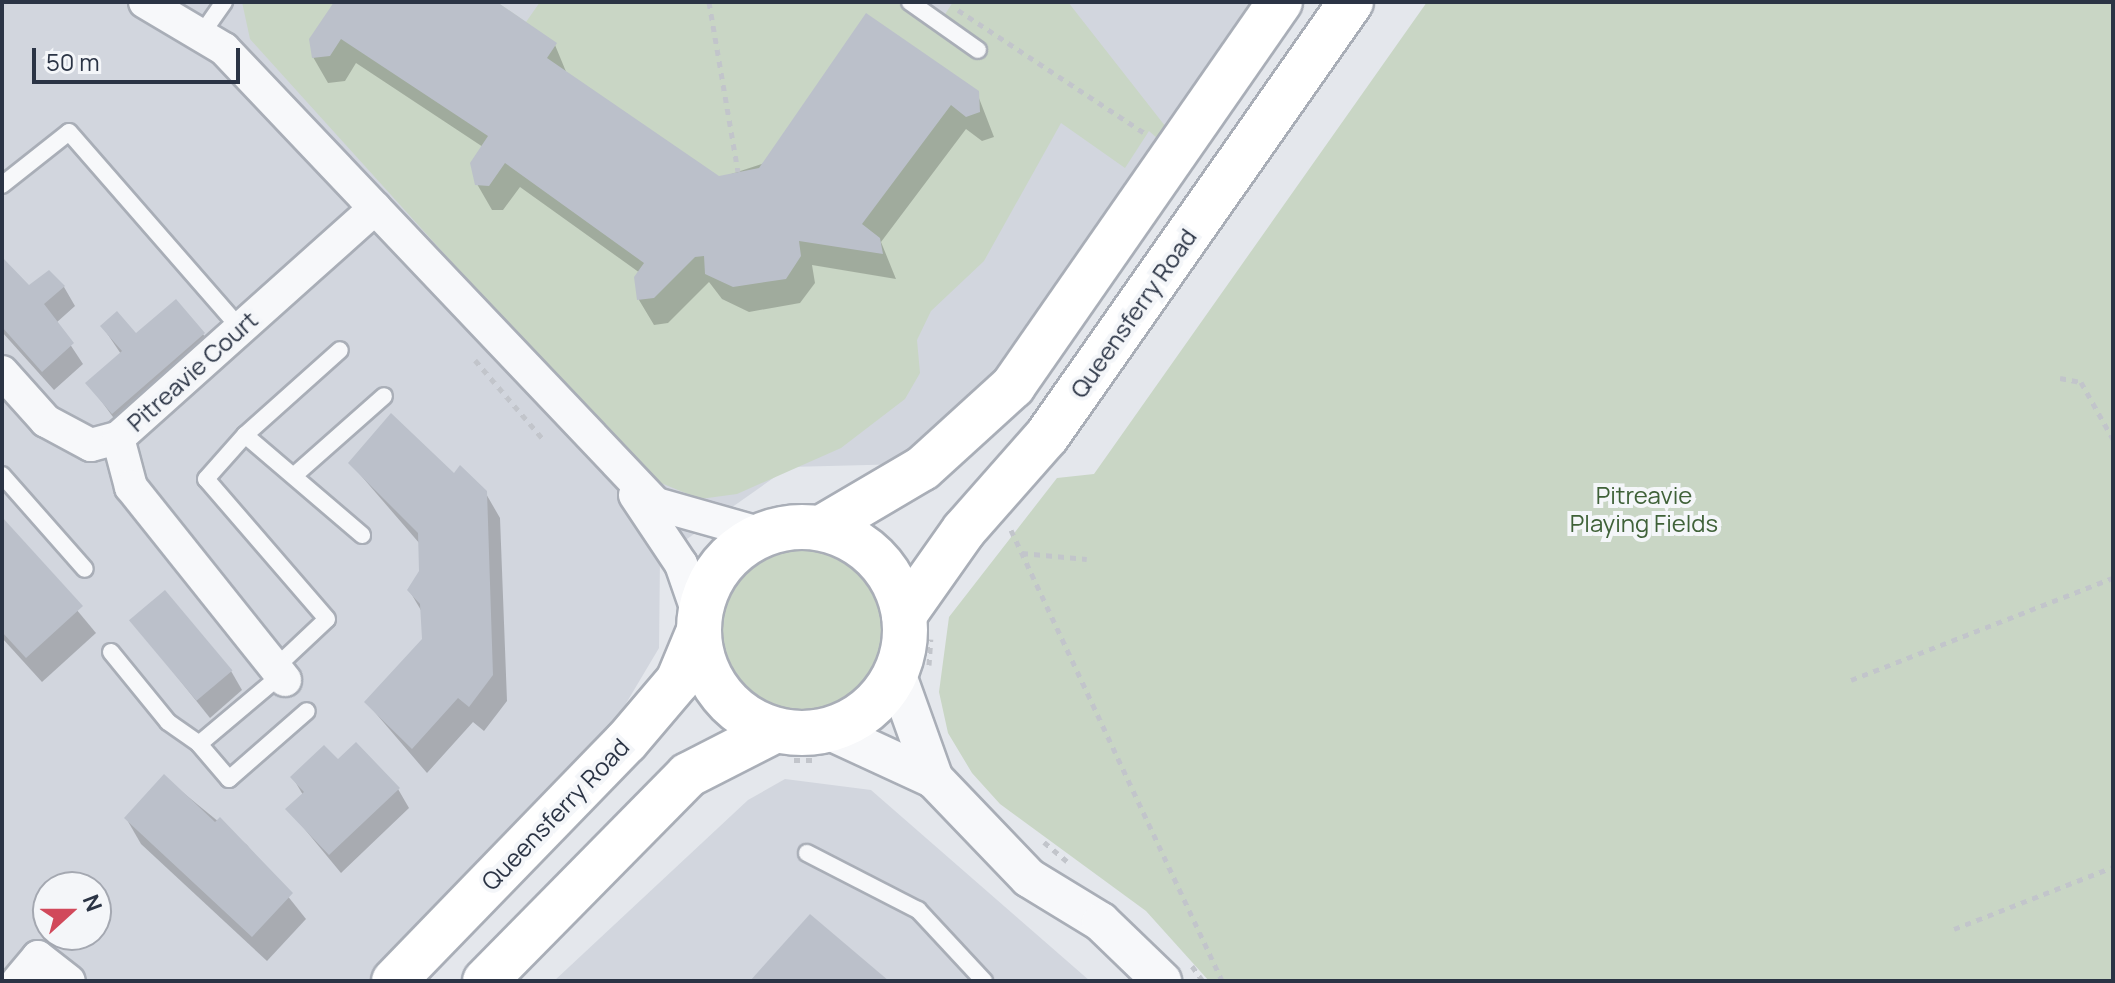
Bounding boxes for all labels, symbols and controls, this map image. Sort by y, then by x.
scale bar [36,32,244,82]
text: 50 m [46,45,100,78]
street label: Queensferry Road [1064,223,1202,403]
street label: Pitreavie Court [121,305,263,437]
park label: Pitreavie Playing Fields [1570,481,1718,537]
street label: Queensferry Road [475,732,635,896]
north arrow [32,871,112,951]
text: N [76,890,109,916]

